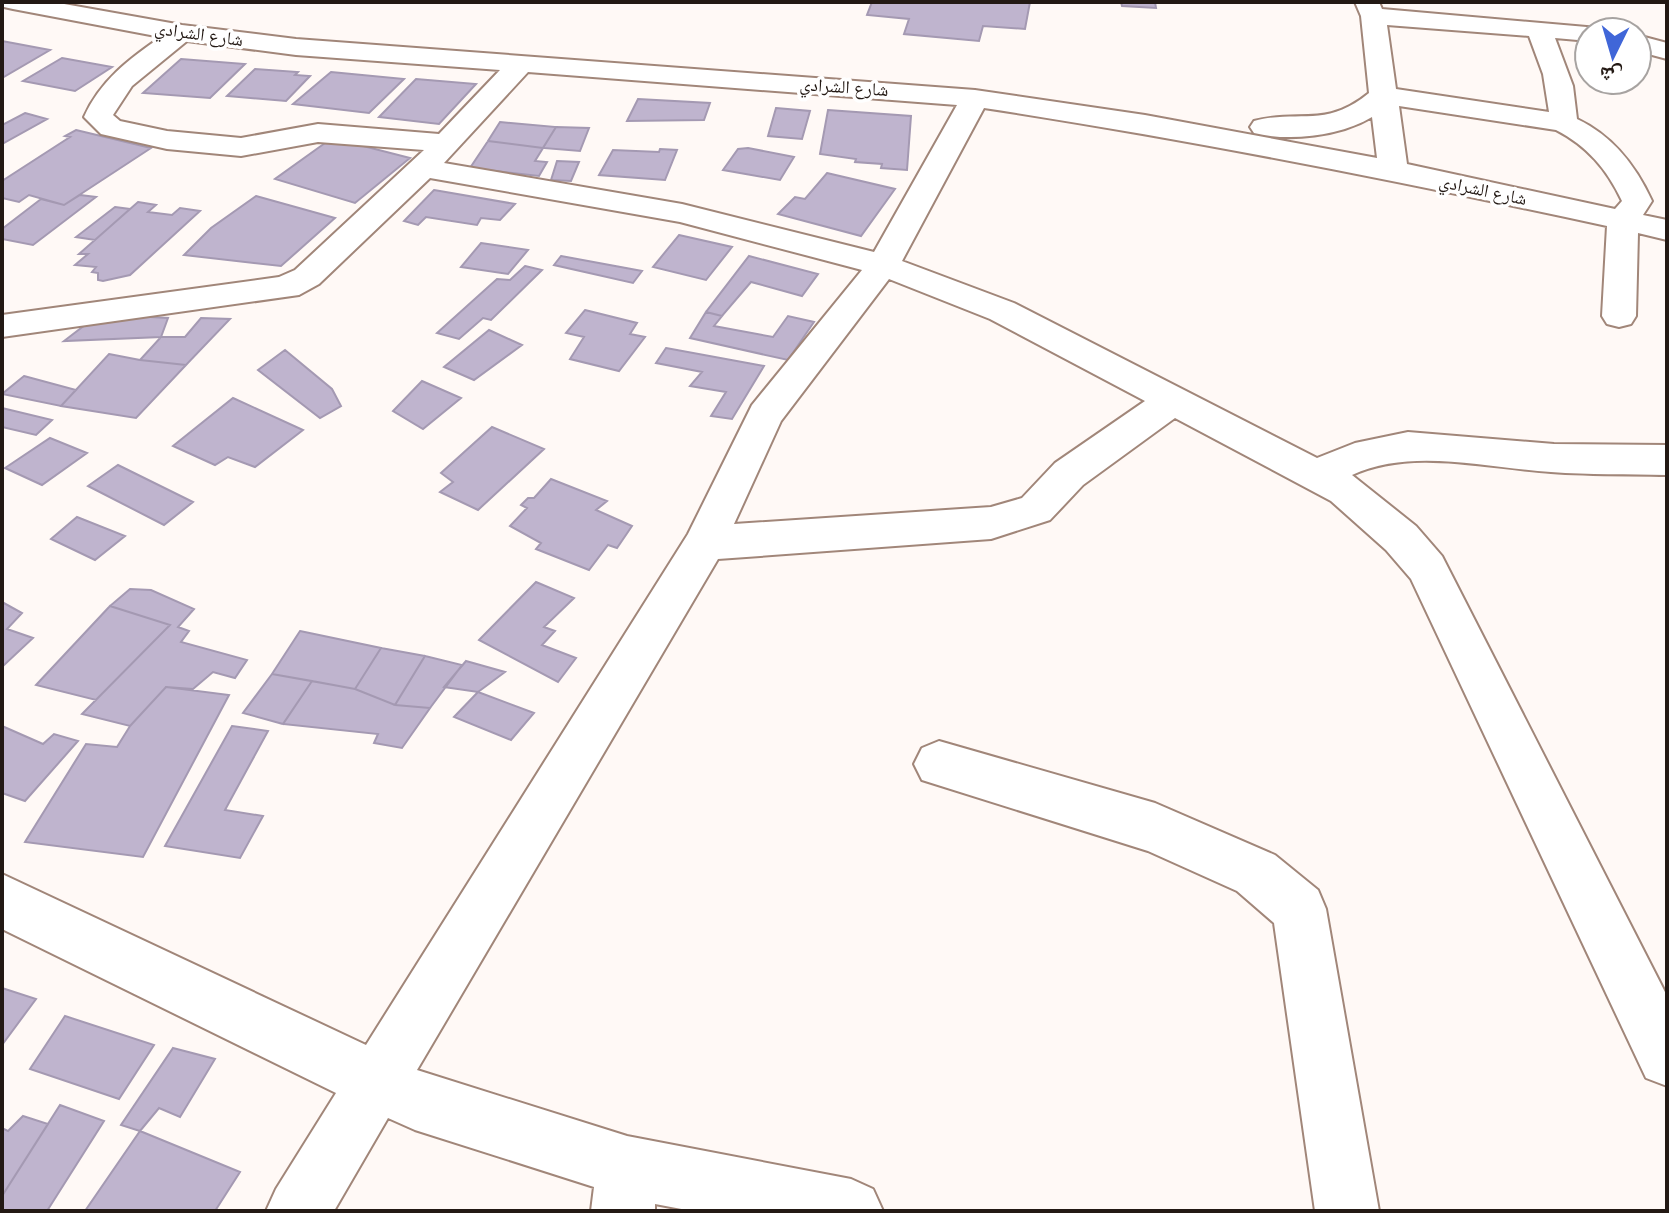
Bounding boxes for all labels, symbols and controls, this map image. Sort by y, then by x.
street label: شارع الشرادي [153,16,245,55]
north arrow [1573,16,1653,96]
text: ش [1598,61,1624,91]
street label: شارع الشرادي [799,72,889,105]
street label: شارع الشرادي [1436,169,1529,214]

